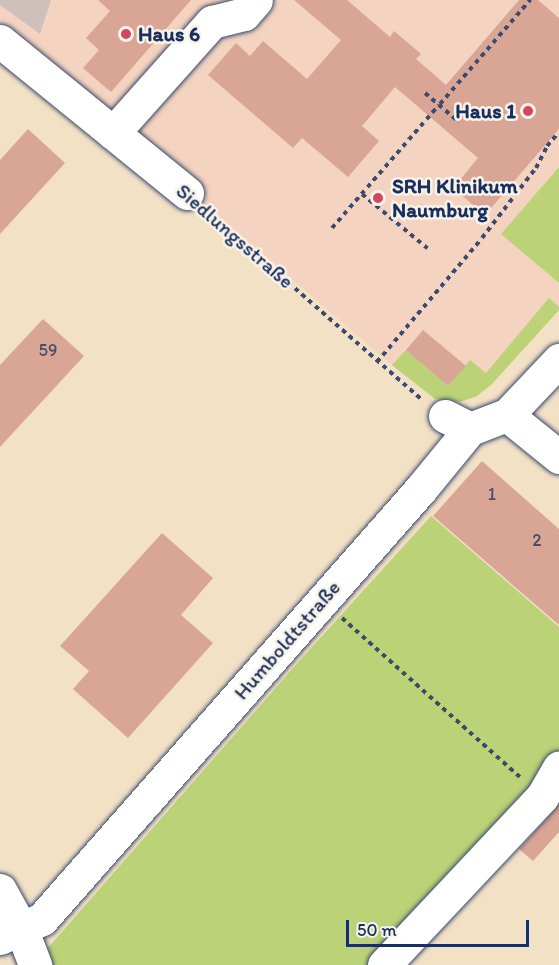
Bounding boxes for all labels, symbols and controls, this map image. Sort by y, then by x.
place label: Haus 6 [138,21,200,47]
marker: Haus 6 [119,27,133,41]
place label: Haus 1 [455,98,516,124]
marker: Haus 1 [521,104,535,118]
place label: SRH Klinikum Naumburg [392,173,518,223]
street label: Siedlungsstraße [171,178,299,294]
marker: SRH Klinikum Naumburg [369,189,387,207]
house number: 59 [39,339,57,361]
house number: 1 [488,483,496,505]
house number: 2 [532,529,542,551]
street label: Humboldtstraße [228,575,346,705]
scale bar [349,908,532,946]
text: 50 m [357,919,397,941]

